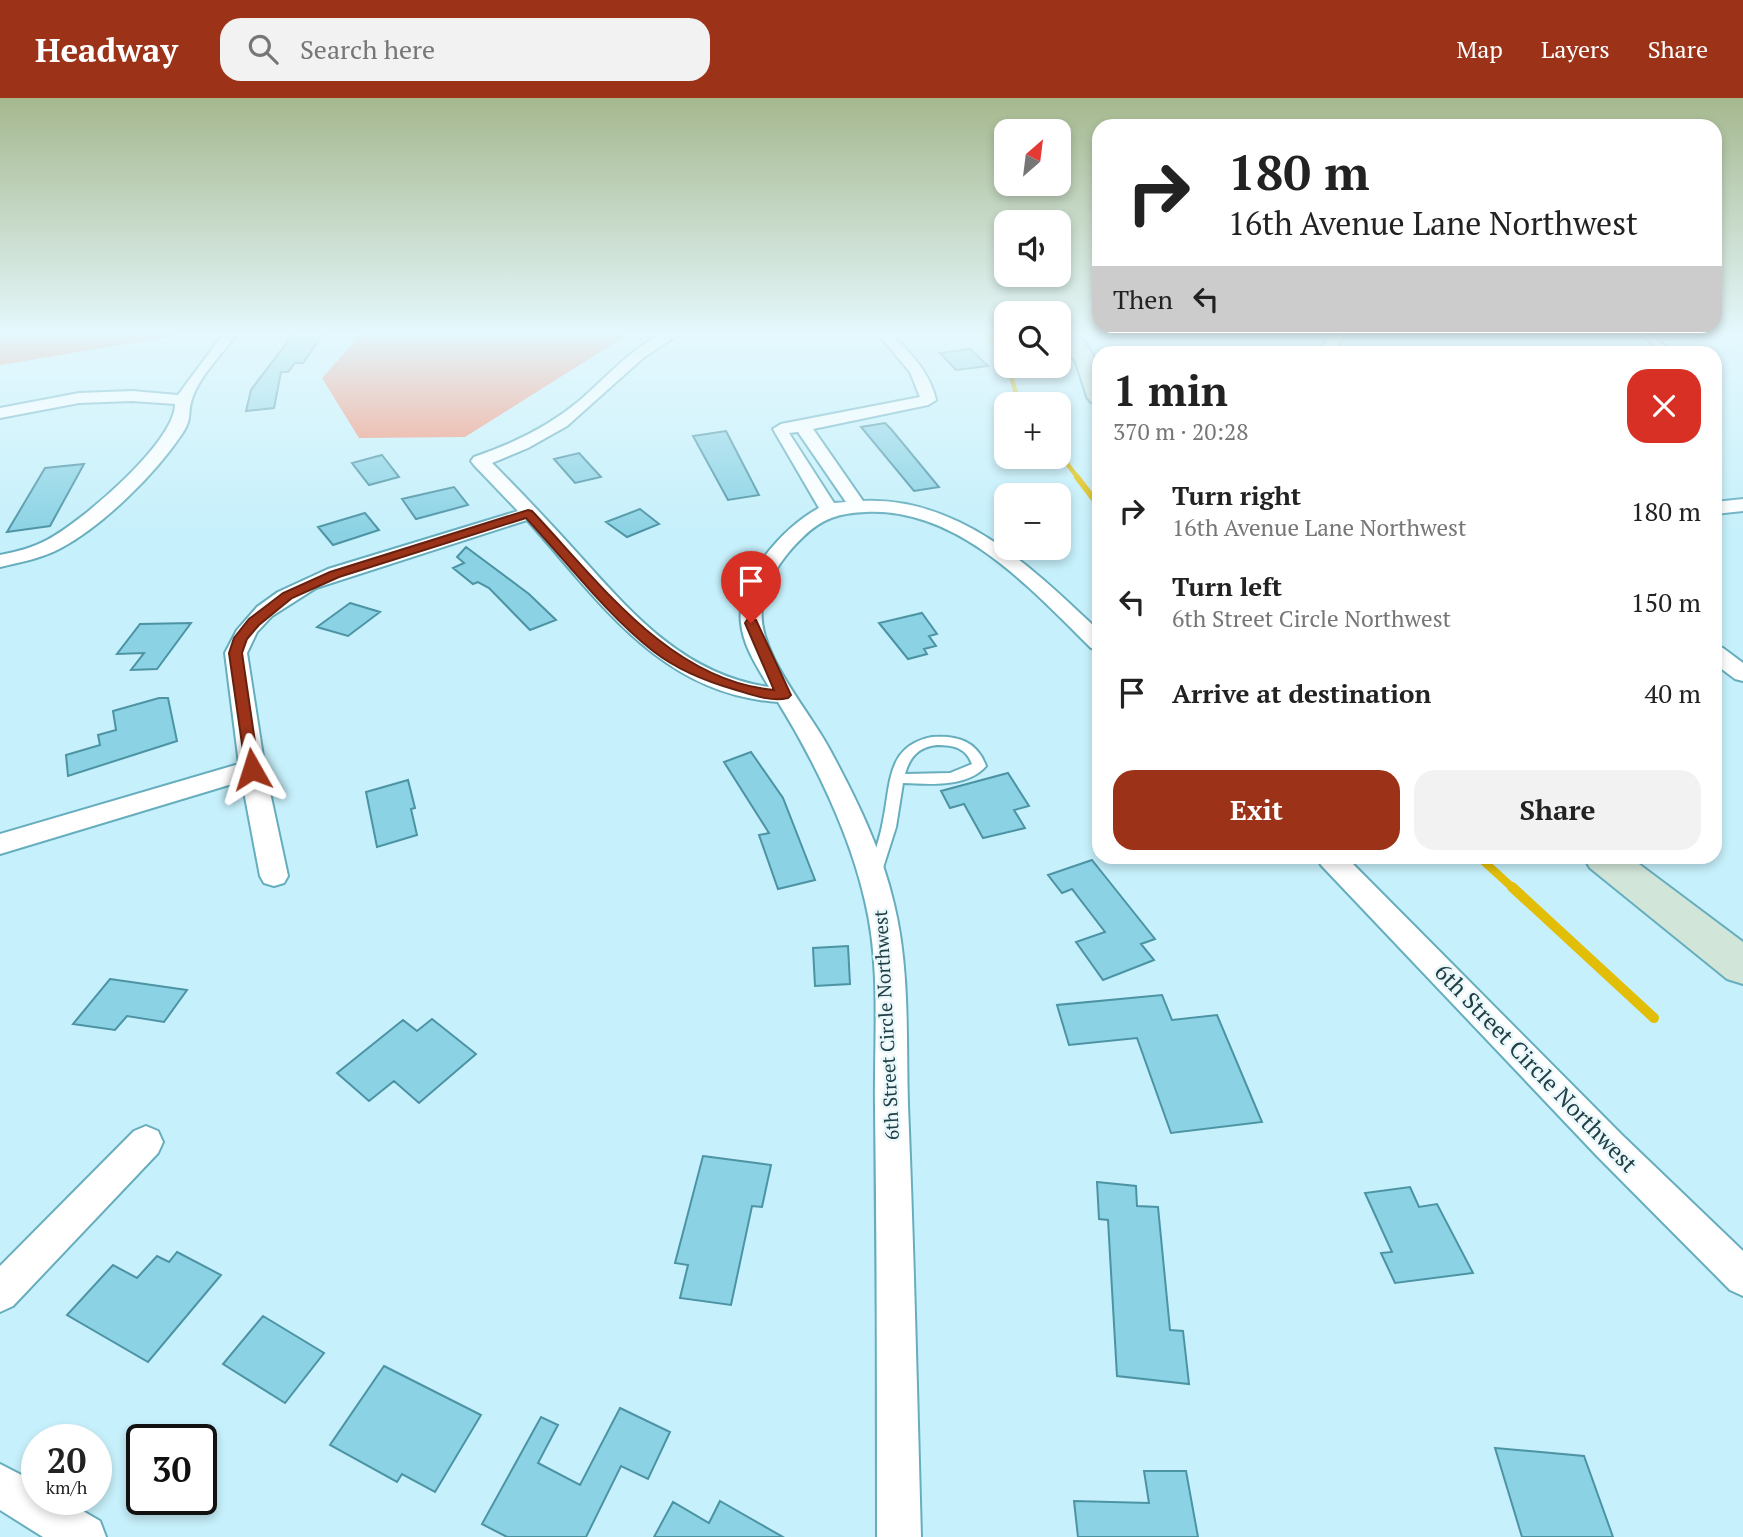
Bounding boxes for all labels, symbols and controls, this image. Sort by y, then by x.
search box [220,18,710,81]
text: Headway [35,28,178,71]
icon: search [244,30,282,68]
text: Search here [300,32,435,66]
text: Map [1456,33,1503,65]
text: Layers [1541,33,1610,65]
text: Share [1648,33,1708,65]
north arrow [994,119,1071,196]
map controls [994,119,1071,560]
text: 180 m [1228,139,1370,204]
icon: right [1113,147,1204,238]
text: 16th Avenue Lane Northwest [1228,202,1638,244]
button: sound [994,210,1071,287]
icon: left [1187,280,1225,318]
text: Then [1113,282,1173,316]
button: search [994,301,1071,378]
text: 1 min [1113,362,1228,418]
button: close [1627,369,1701,443]
button: + [994,392,1071,469]
text: 370 m · 20:28 [1113,416,1248,447]
text: Turn right [1172,478,1301,512]
button: − [994,483,1071,560]
icon: right [1113,492,1151,530]
text: 180 m [1631,494,1701,528]
text: 16th Avenue Lane Northwest [1172,512,1467,543]
pin [721,551,781,623]
icon: arrive [732,562,770,600]
text: Turn left [1172,569,1282,603]
icon: left [1113,583,1151,621]
text: 150 m [1631,585,1701,619]
text: 6th Street Circle Northwest [1172,603,1451,634]
icon: arrive [1113,674,1151,712]
text: Arrive at destination [1172,676,1431,710]
text: 40 m [1645,676,1701,710]
position arrow [215,732,289,806]
button: Exit [1113,770,1400,850]
button: Share [1414,770,1701,850]
street label: 6th Street Circle Northwest [867,909,904,1141]
street label: 6th Street Circle Northwest [1428,956,1645,1179]
speed limit sign: 30 [126,1424,217,1515]
text: 20 [47,1437,86,1483]
text: km/h [46,1475,87,1499]

